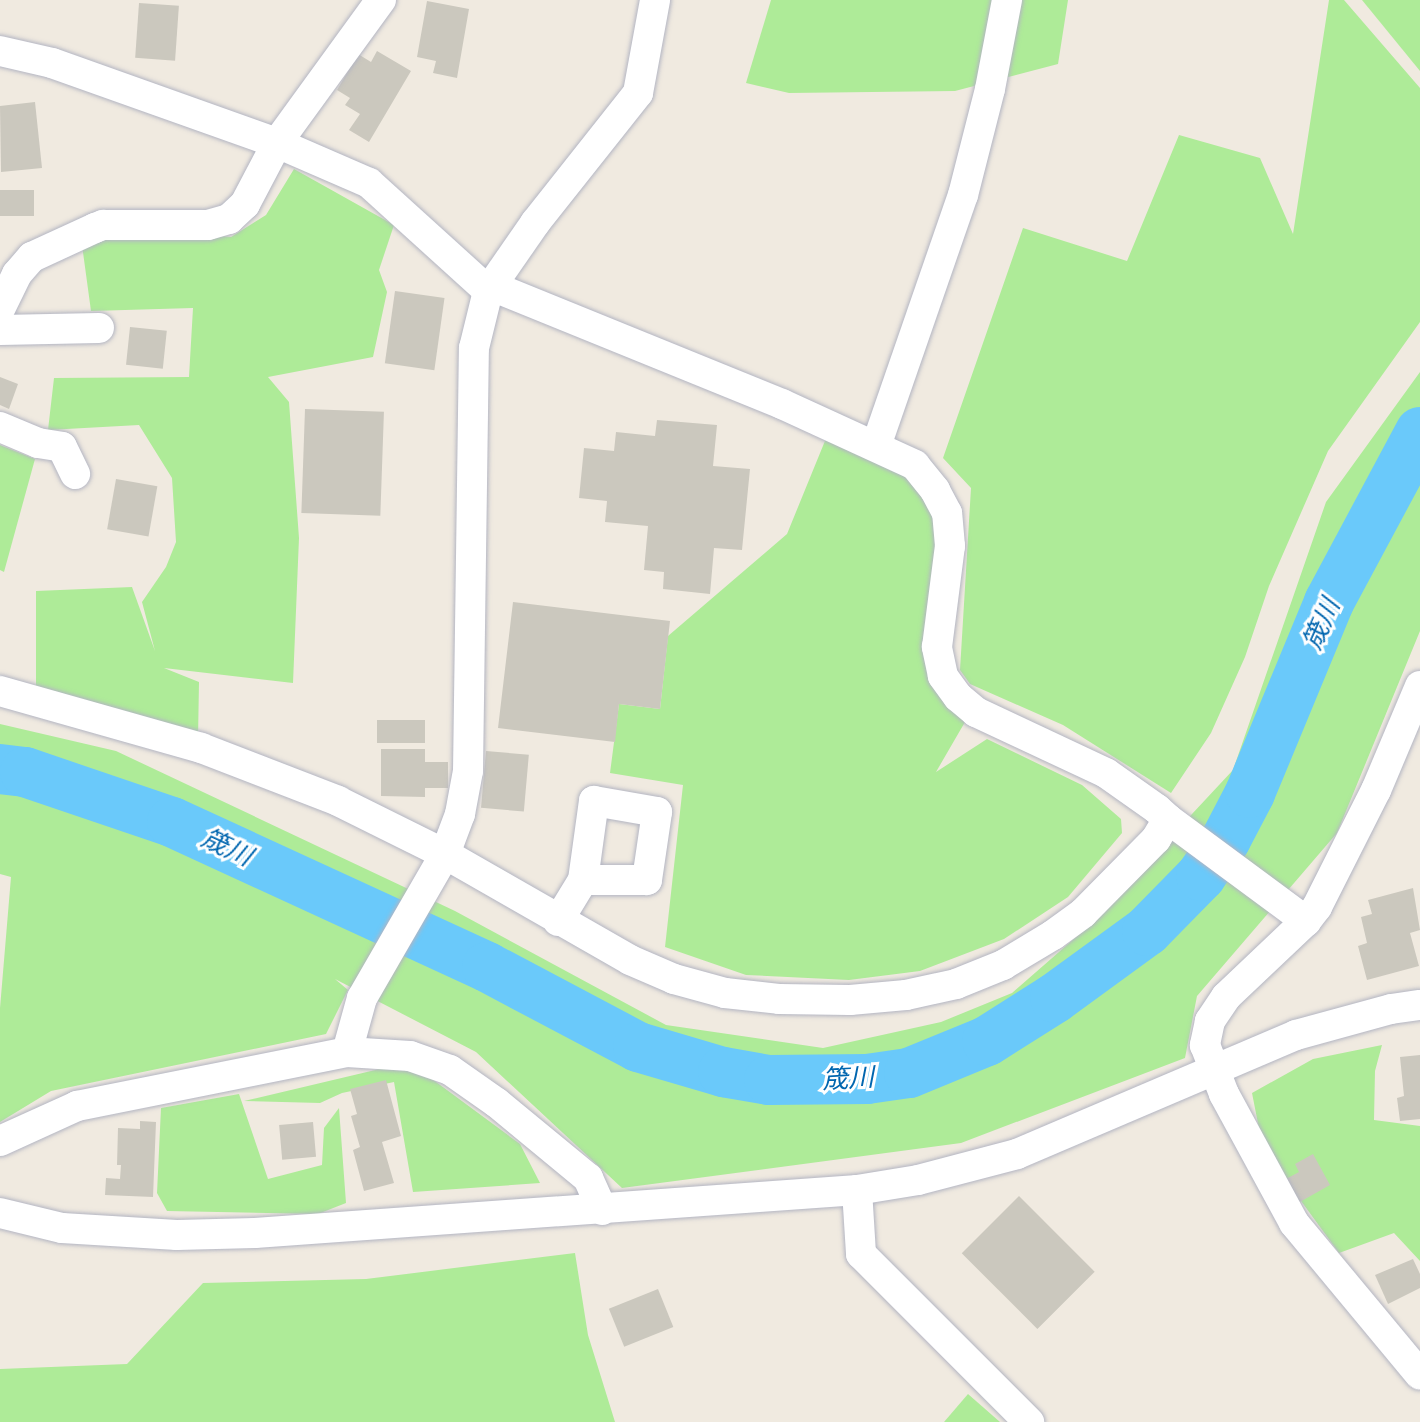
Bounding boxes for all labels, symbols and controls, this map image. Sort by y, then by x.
water label: 筬川 [1296,594,1346,654]
water label: 筬川 [197,822,257,872]
water label: 筬川 [821,1061,875,1095]

